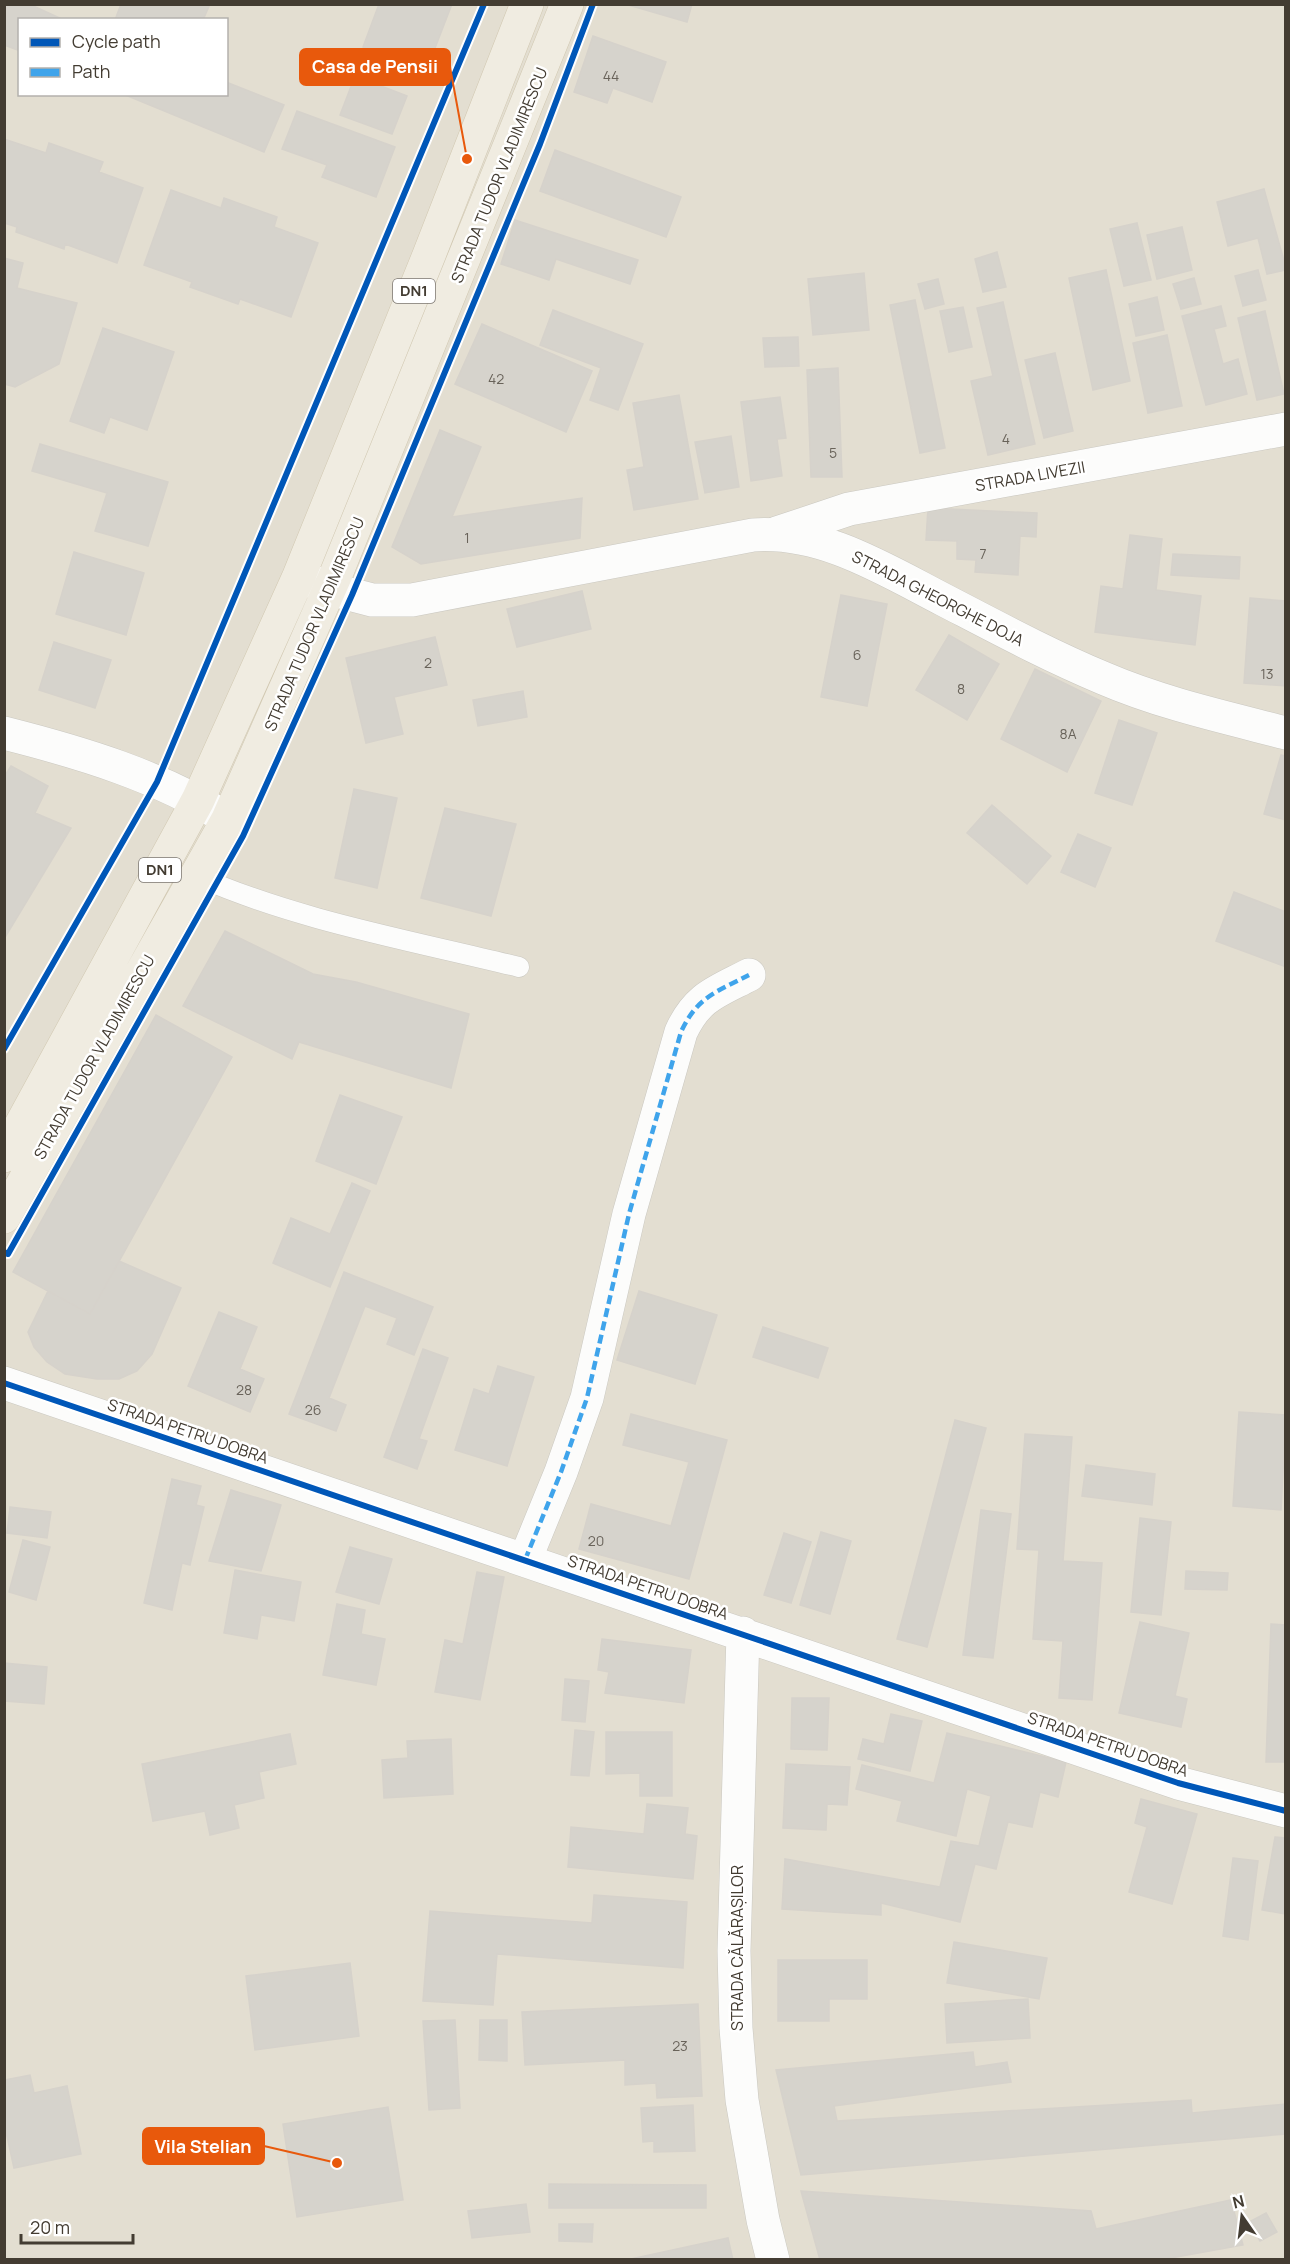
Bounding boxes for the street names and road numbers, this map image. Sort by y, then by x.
street label: STRADA TUDOR VLADIMIRESCU [446,64,552,286]
road number: DN1 [393,279,435,303]
street label: STRADA LIVEZII [973,455,1087,497]
street label: STRADA TUDOR VLADIMIRESCU [259,514,369,734]
street label: STRADA GHEORGHE DOJA [848,545,1028,651]
road number: DN1 [139,858,181,882]
street label: STRADA TUDOR VLADIMIRESCU [28,951,160,1163]
street label: STRADA PETRU DOBRA [105,1393,271,1469]
street label: STRADA PETRU DOBRA [565,1549,731,1625]
street label: STRADA PETRU DOBRA [1025,1706,1191,1782]
street label: STRADA CĂLĂRAȘILOR [726,1865,748,2031]

